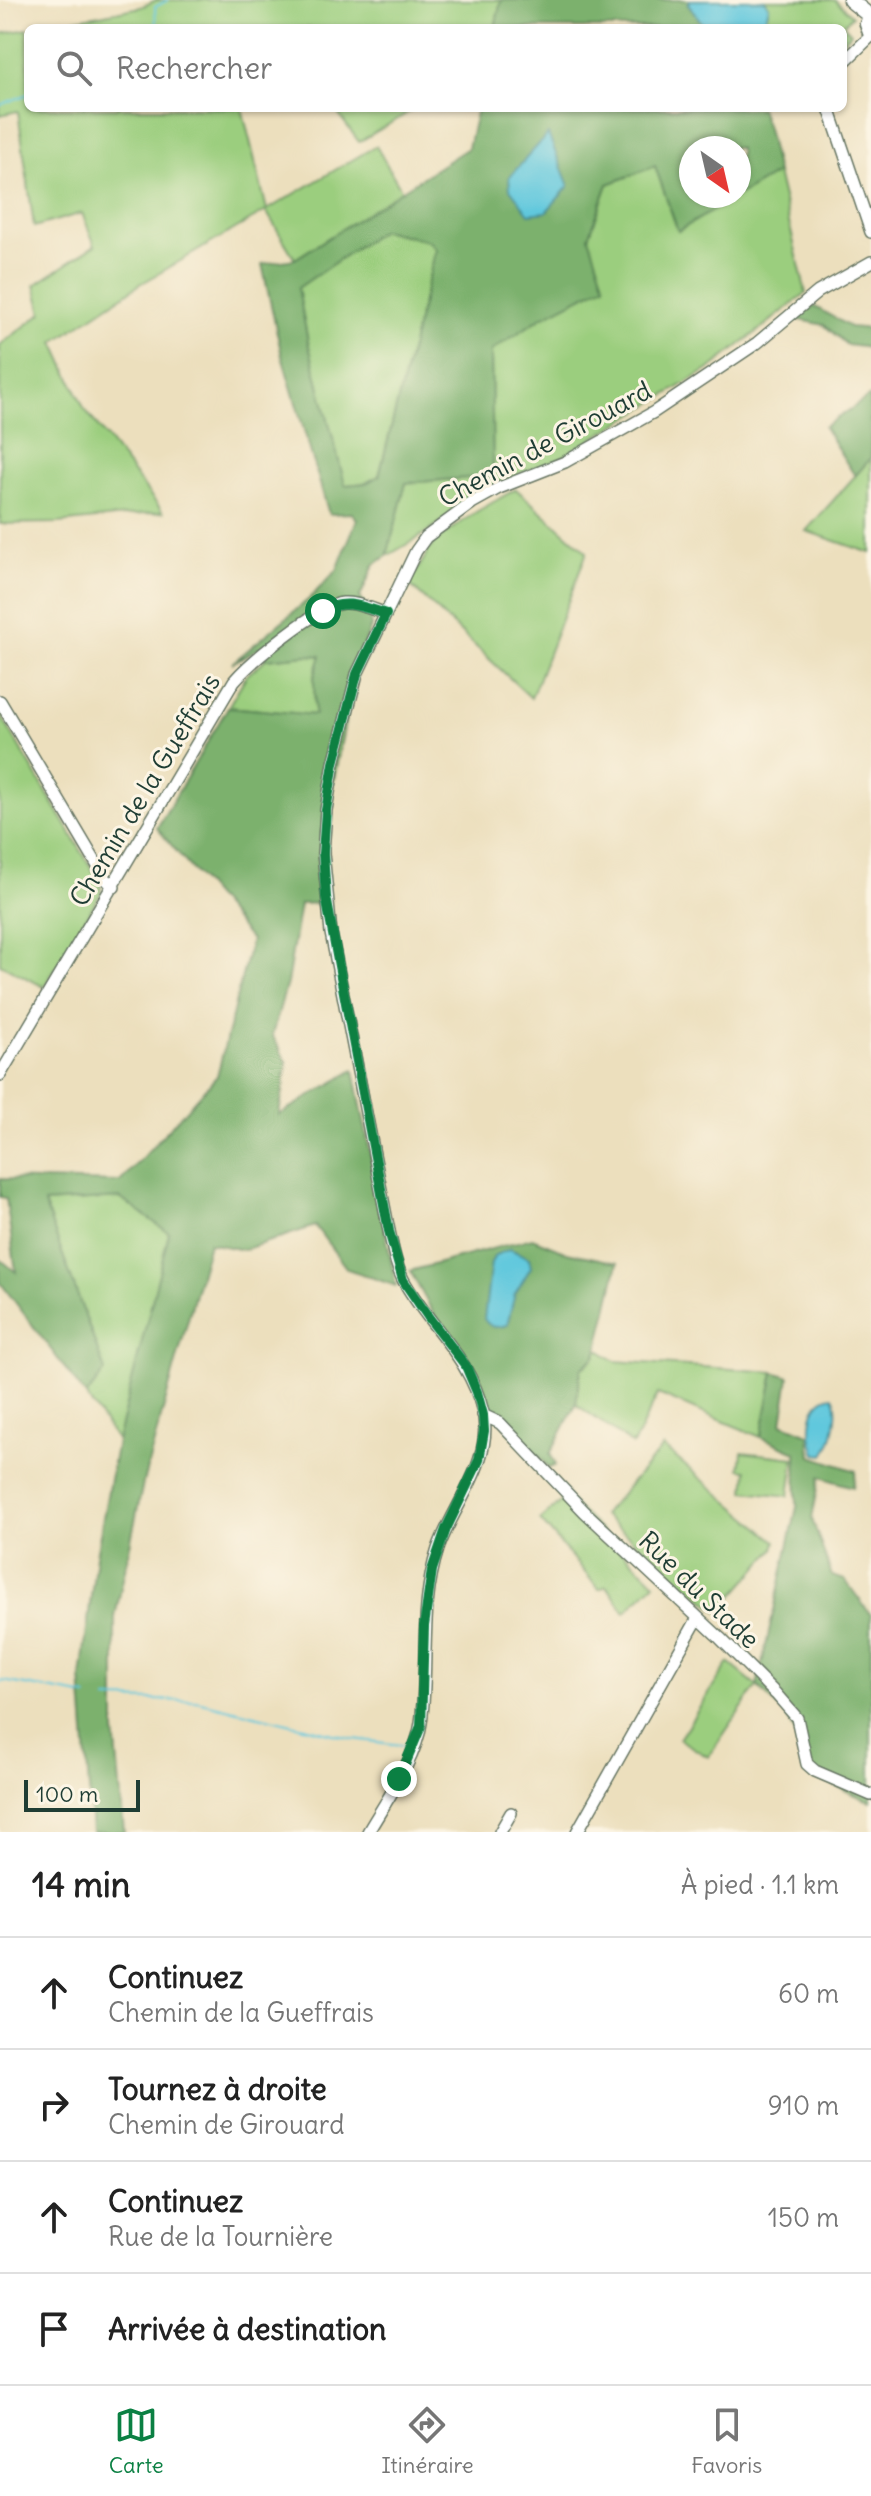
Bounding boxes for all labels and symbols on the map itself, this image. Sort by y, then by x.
north arrow [679,136,751,208]
street label: Chemin de Girouard [433,373,657,514]
route start [305,593,341,629]
street label: Chemin de la Gueffrais [62,667,227,912]
street label: Rue du Stade [632,1524,767,1655]
route end [381,1761,417,1797]
scale bar [24,1776,140,1812]

